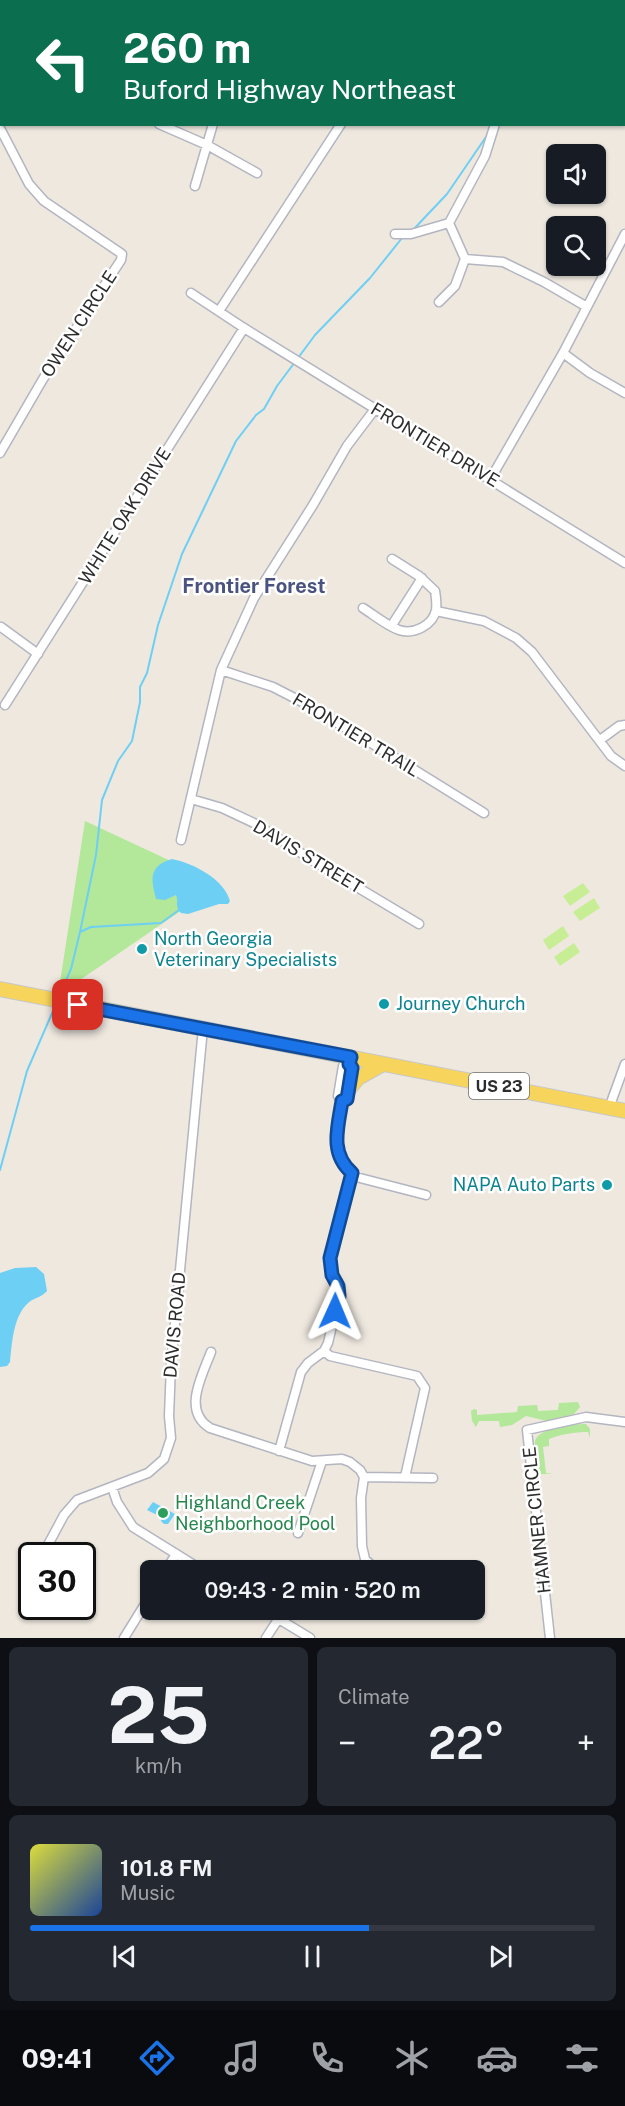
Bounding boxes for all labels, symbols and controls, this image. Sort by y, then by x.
text: 260 m [123,23,251,72]
icon: left [24,24,102,102]
text: Buford Highway Northeast [123,73,456,105]
map controls [546,144,606,276]
button: sound [546,144,606,204]
button: search [546,216,606,276]
street label: OWEN CIRCLE [36,267,121,381]
street label: FRONTIER DRIVE [367,398,503,491]
street label: WHITE OAK DRIVE [74,443,175,588]
district label: Frontier Forest [182,574,326,598]
street label: FRONTIER TRAIL [289,688,424,781]
street label: DAVIS STREET [250,816,367,898]
place label: North Georgia Veterinary Specialists [154,928,337,970]
marker: North Georgia Veterinary Specialists [135,942,149,956]
pin [52,979,103,1030]
icon: arrive [61,988,94,1021]
place label: Journey Church [396,993,525,1014]
marker: Journey Church [377,997,391,1011]
road number: US 23 [469,1073,529,1099]
place label: NAPA Auto Parts [453,1174,595,1195]
marker: NAPA Auto Parts [600,1178,614,1192]
street label: DAVIS ROAD [159,1271,190,1379]
position arrow [303,1279,367,1343]
street label: HAMNER CIRCLE [518,1446,555,1594]
place label: Highland Creek Neighborhood Pool [175,1492,336,1534]
marker: Highland Creek Neighborhood Pool [156,1506,170,1520]
speed limit sign: 30 [18,1542,96,1620]
text: 09:43 · 2 min · 520 m [204,1577,421,1603]
text: 25 [107,1669,210,1761]
text: Climate [338,1685,410,1709]
text: 22° [428,1716,505,1769]
text: − [338,1724,356,1762]
text: + [577,1724,595,1762]
text: km/h [135,1754,182,1778]
text: 101.8 FM [120,1855,212,1881]
text: Music [120,1881,175,1905]
icon: previous [108,1940,141,1973]
icon: pause [296,1940,329,1973]
icon: next [484,1940,517,1973]
icon: directions [136,2037,178,2079]
icon: music [221,2037,263,2079]
icon: phone [306,2037,348,2079]
icon: climate [391,2037,433,2079]
icon: car [476,2037,518,2079]
icon: filters [561,2037,603,2079]
text: 09:41 [22,2042,93,2074]

